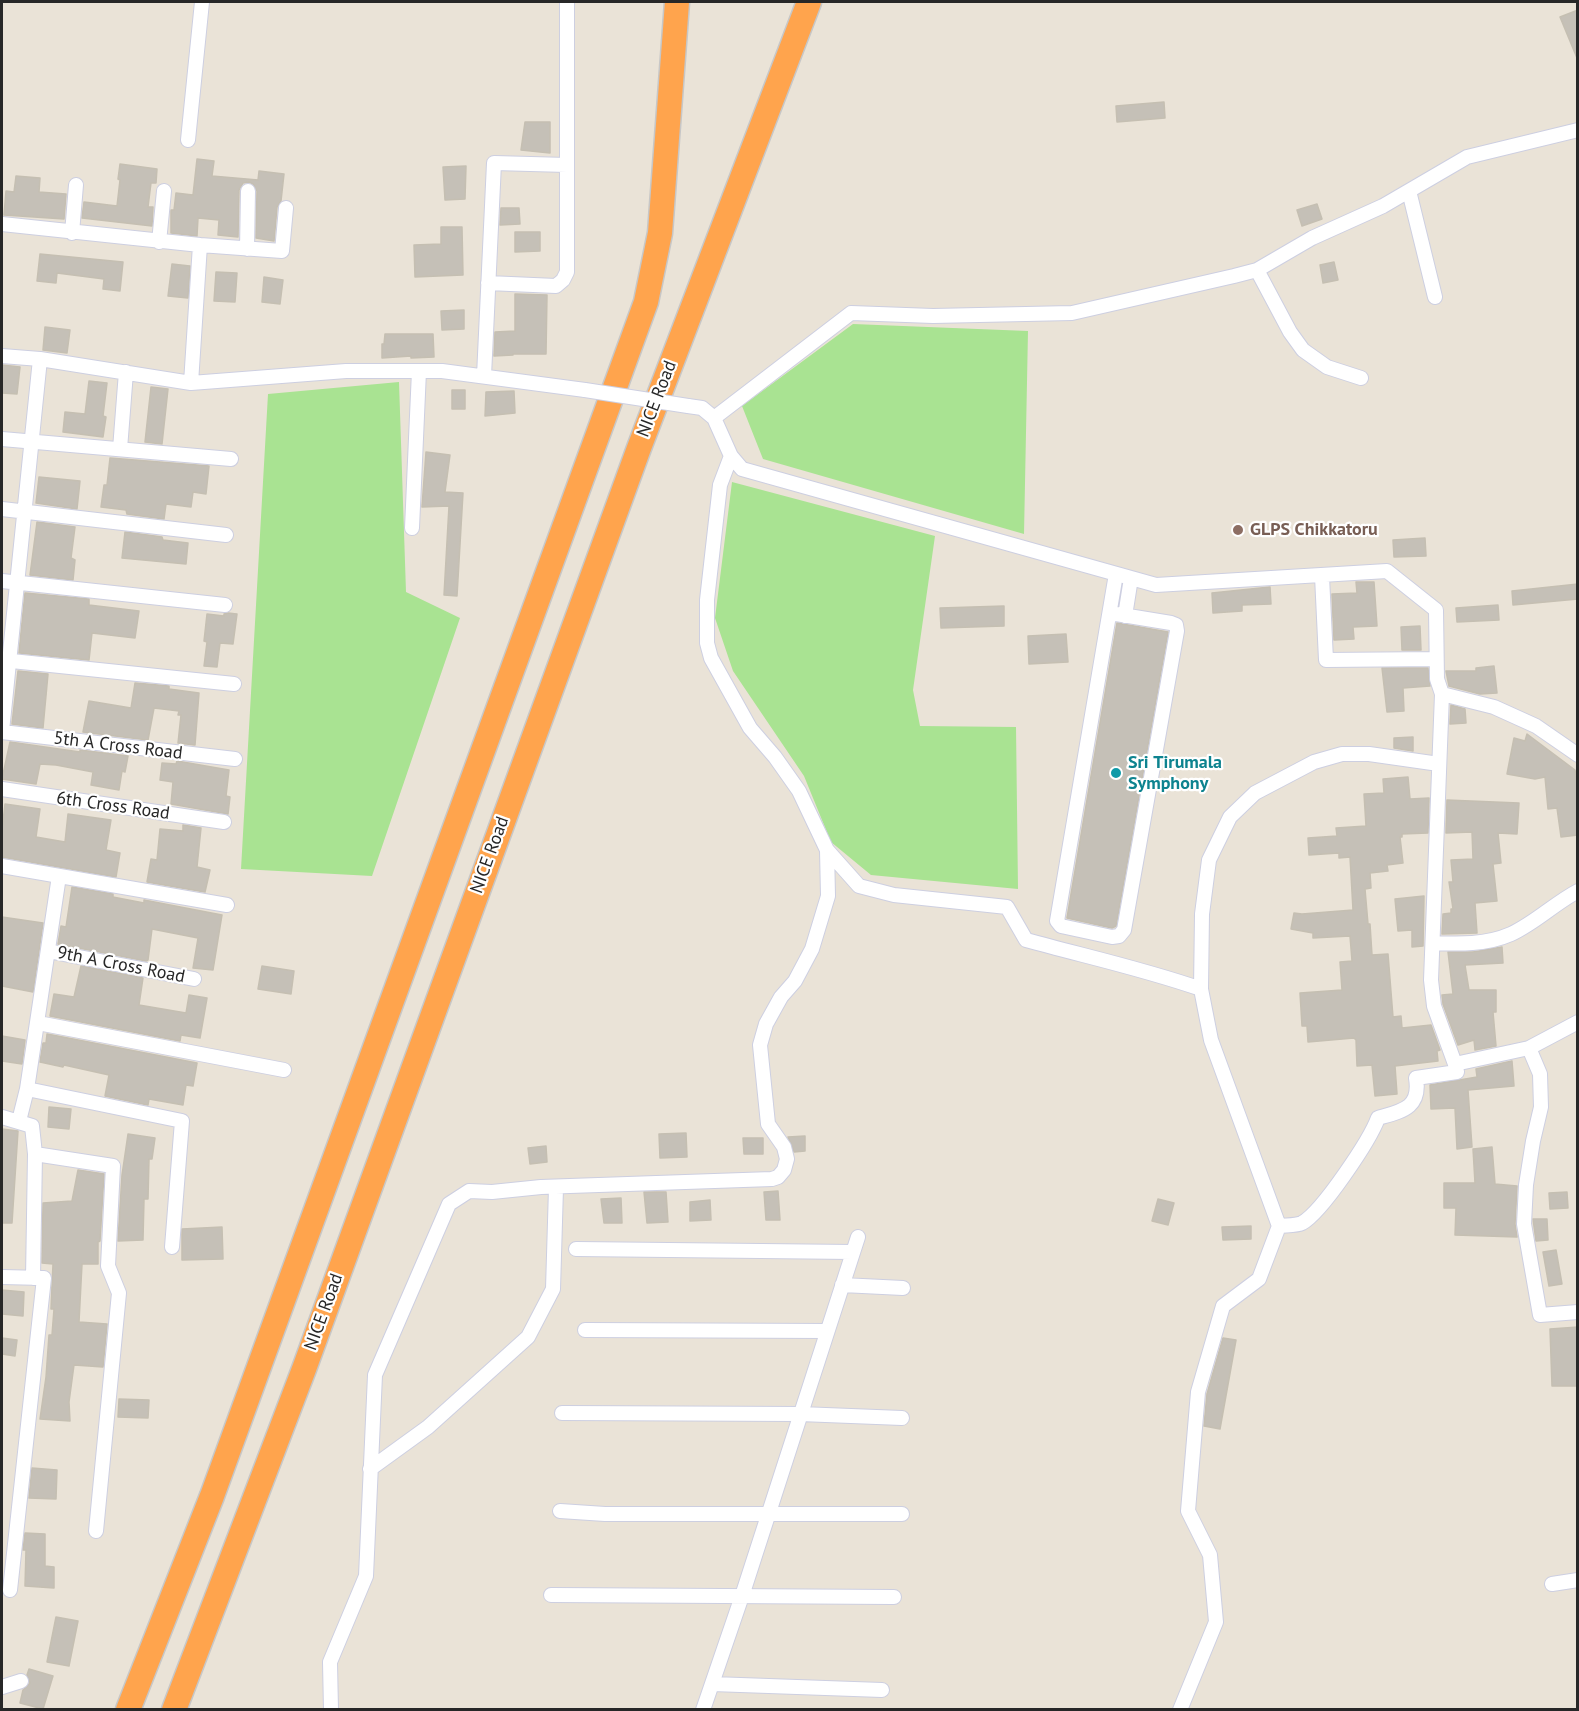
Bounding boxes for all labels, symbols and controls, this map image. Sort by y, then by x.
street label: NICE Road [633,358,681,440]
place label: GLPS Chikkatoru [1250,519,1378,541]
marker: GLPS Chikkatoru [1231,523,1245,537]
street label: 5th A Cross Road [52,727,184,765]
place label: Sri Tirumala Symphony [1128,752,1222,795]
marker: Sri Tirumala Symphony [1109,766,1123,780]
street label: 6th Cross Road [55,787,171,825]
street label: NICE Road [466,814,514,896]
street label: 9th A Cross Road [55,942,187,988]
street label: NICE Road [300,1271,348,1353]

